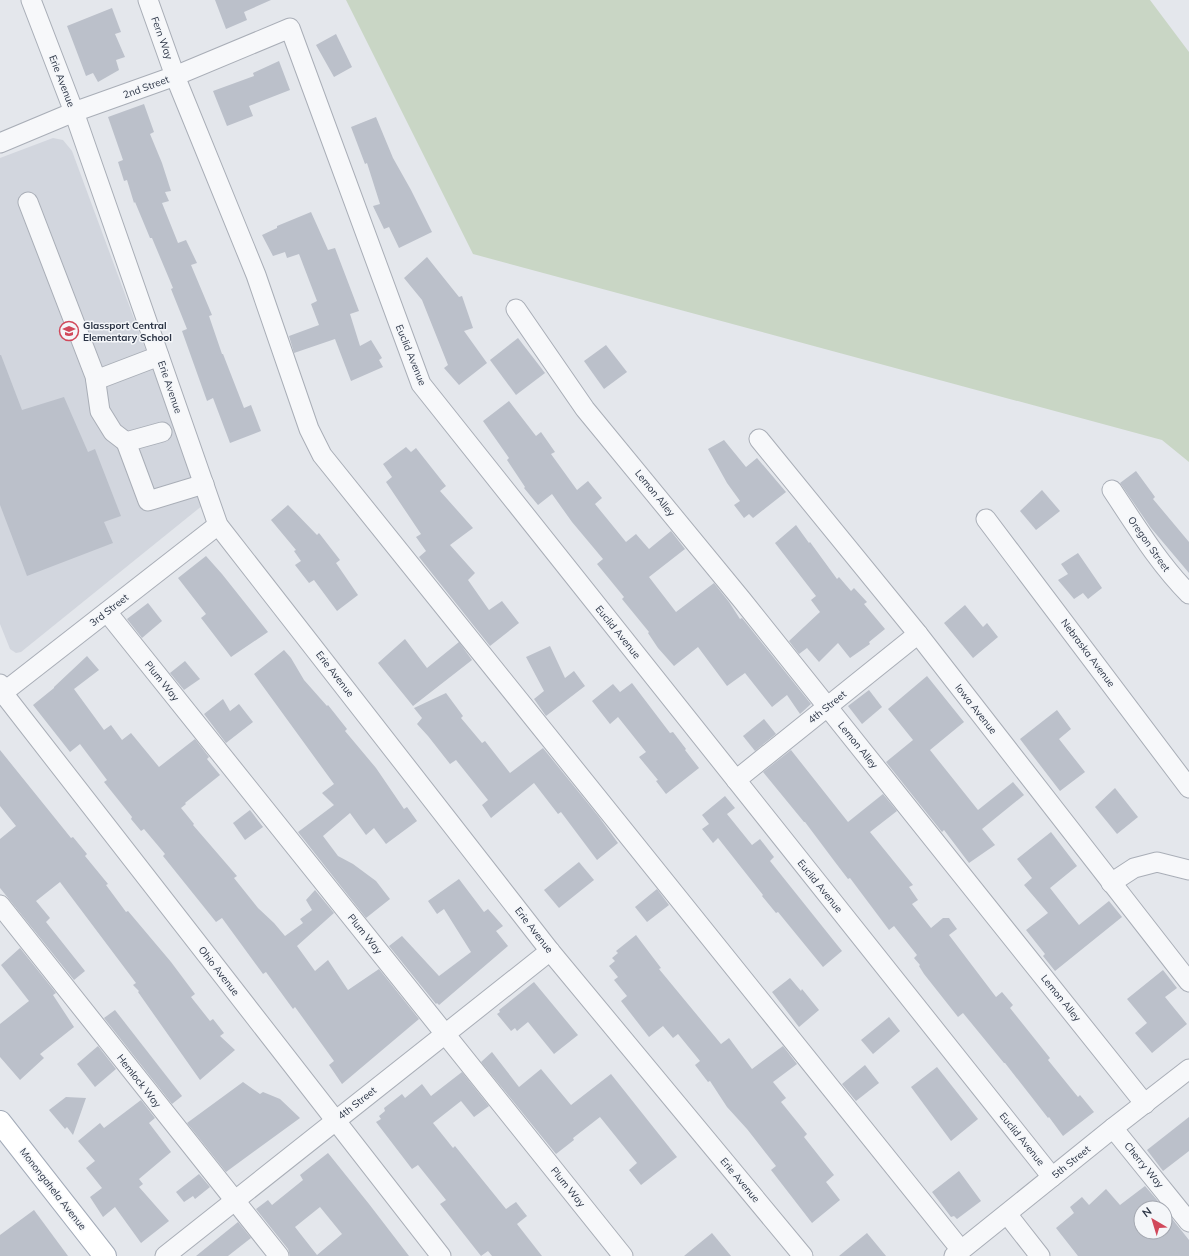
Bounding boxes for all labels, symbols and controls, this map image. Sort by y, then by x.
street label: Fern Way [148,15,176,62]
street label: Erie Avenue [46,53,78,109]
street label: 2nd Street [121,72,171,101]
place label: Glassport Central Elementary School [83,319,172,344]
school or university icon: Glassport Central Elementary School [58,320,80,342]
street label: Euclid Avenue [393,323,429,387]
street label: Erie Avenue [155,359,185,415]
street label: Lemon Alley [632,467,678,520]
street label: Oregon Street [1125,514,1173,575]
street label: 3rd Street [87,590,131,629]
street label: Euclid Avenue [593,603,643,661]
street label: Nebraska Avenue [1058,616,1118,690]
street label: Erie Avenue [313,648,357,700]
street label: Plum Way [142,658,183,704]
street label: Iowa Avenue [952,681,1000,737]
street label: 4th Street [805,687,849,726]
street label: Lemon Alley [835,719,881,772]
street label: Euclid Avenue [795,857,845,915]
street label: Erie Avenue [512,904,556,956]
street label: Plum Way [345,911,386,957]
street label: Ohio Avenue [196,944,242,998]
street label: Lemon Alley [1038,972,1084,1025]
street label: Hemlock Way [114,1052,164,1111]
street label: 4th Street [335,1084,379,1122]
street label: Euclid Avenue [997,1110,1047,1168]
street label: Cherry Way [1122,1139,1167,1191]
street label: 5th Street [1049,1142,1093,1181]
street label: Monongahela Avenue [17,1145,89,1233]
street label: Erie Avenue [717,1155,763,1205]
street label: Plum Way [548,1164,589,1210]
north arrow [1133,1200,1173,1240]
text: N [1139,1204,1154,1220]

